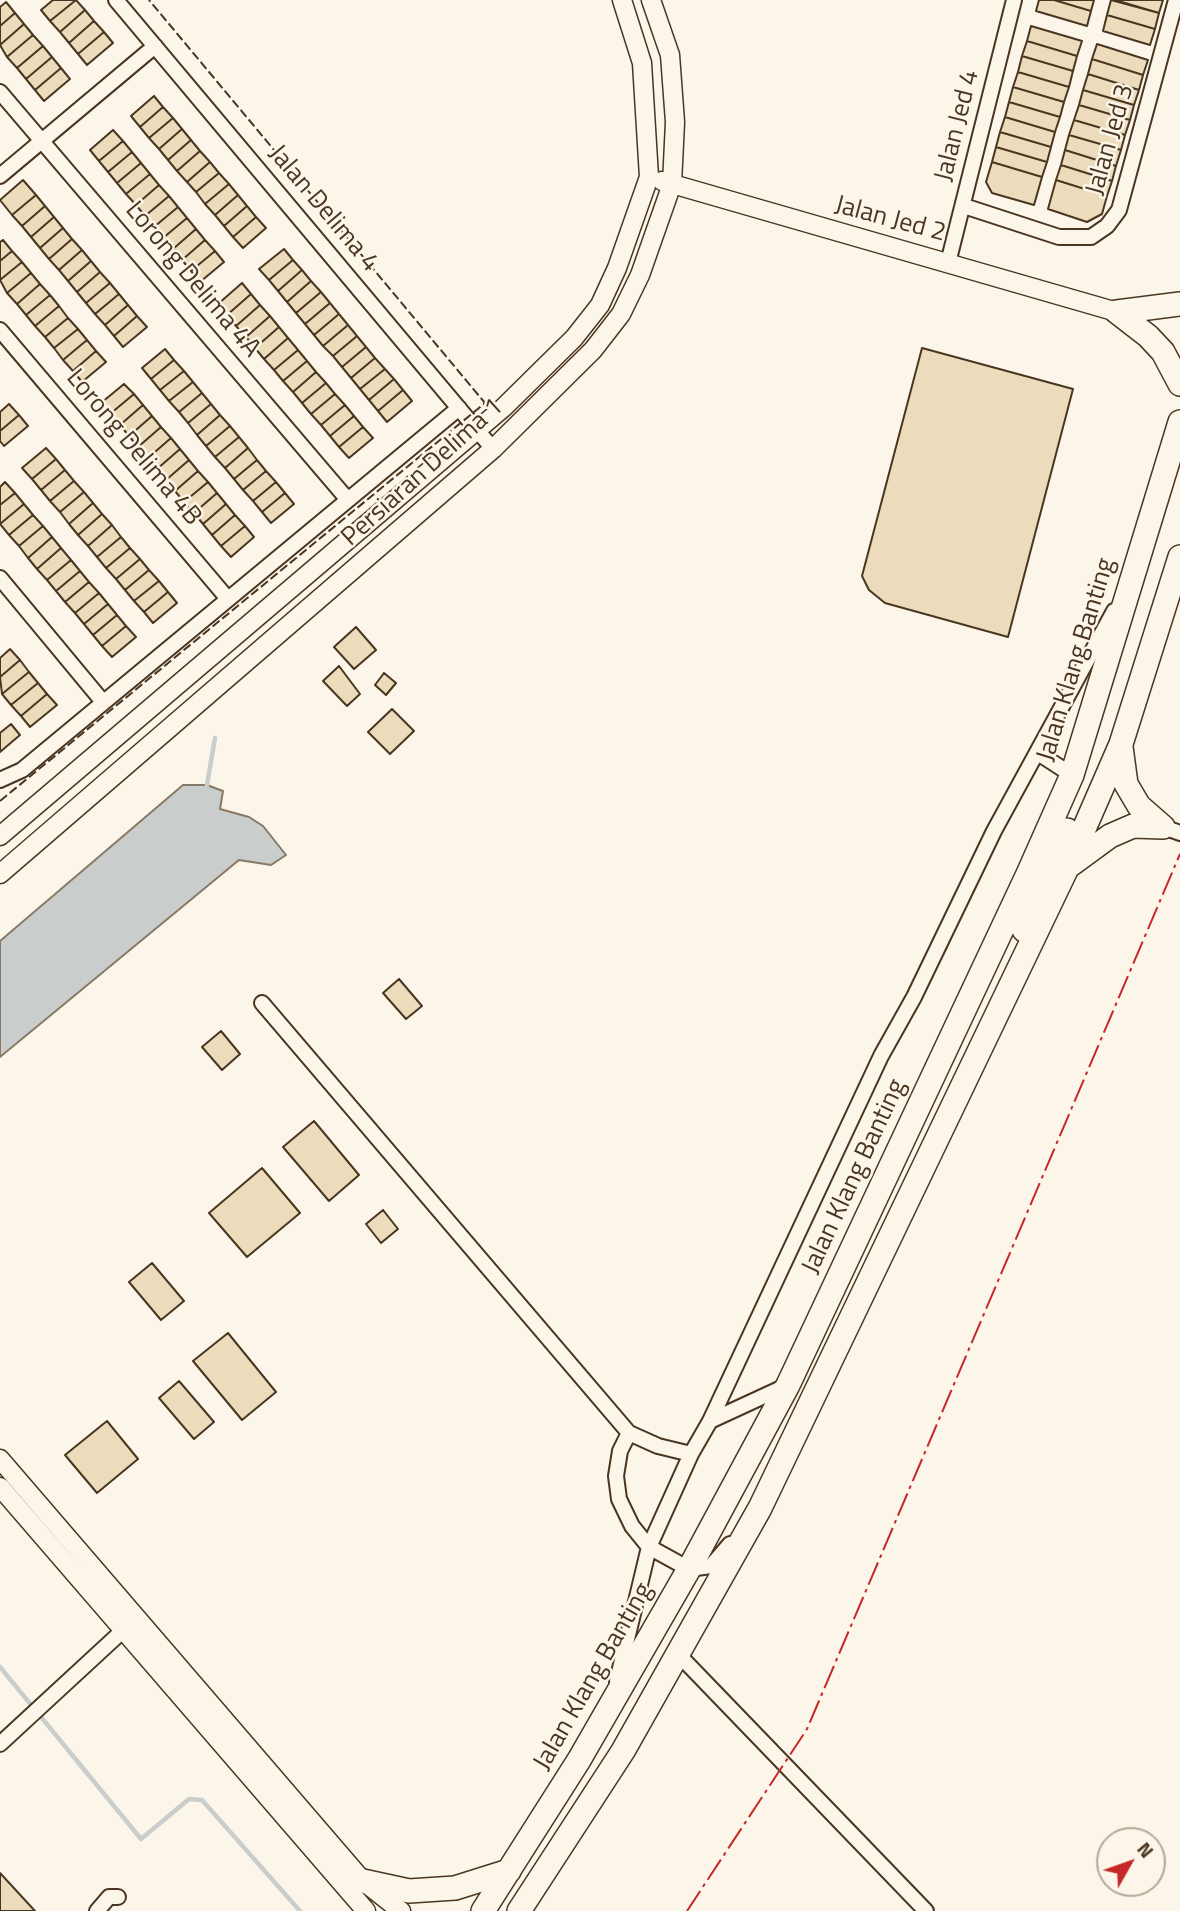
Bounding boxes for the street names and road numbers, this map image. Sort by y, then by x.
street label: Jalan Jed 4 [929,67,987,185]
street label: Jalan Jed 3 [1080,81,1142,199]
street label: Jalan Delima 4 [261,139,385,279]
street label: Jalan Jed 2 [831,190,949,250]
street label: Lorong Delima 4A [118,196,266,364]
street label: Lorong Delima 4B [59,364,207,532]
street label: Persiaran Delima 1 [336,392,510,554]
street label: Jalan Klang Banting [1031,554,1123,766]
street label: Jalan Klang Banting [796,1075,914,1279]
street label: Jalan Klang Banting [528,1578,660,1776]

